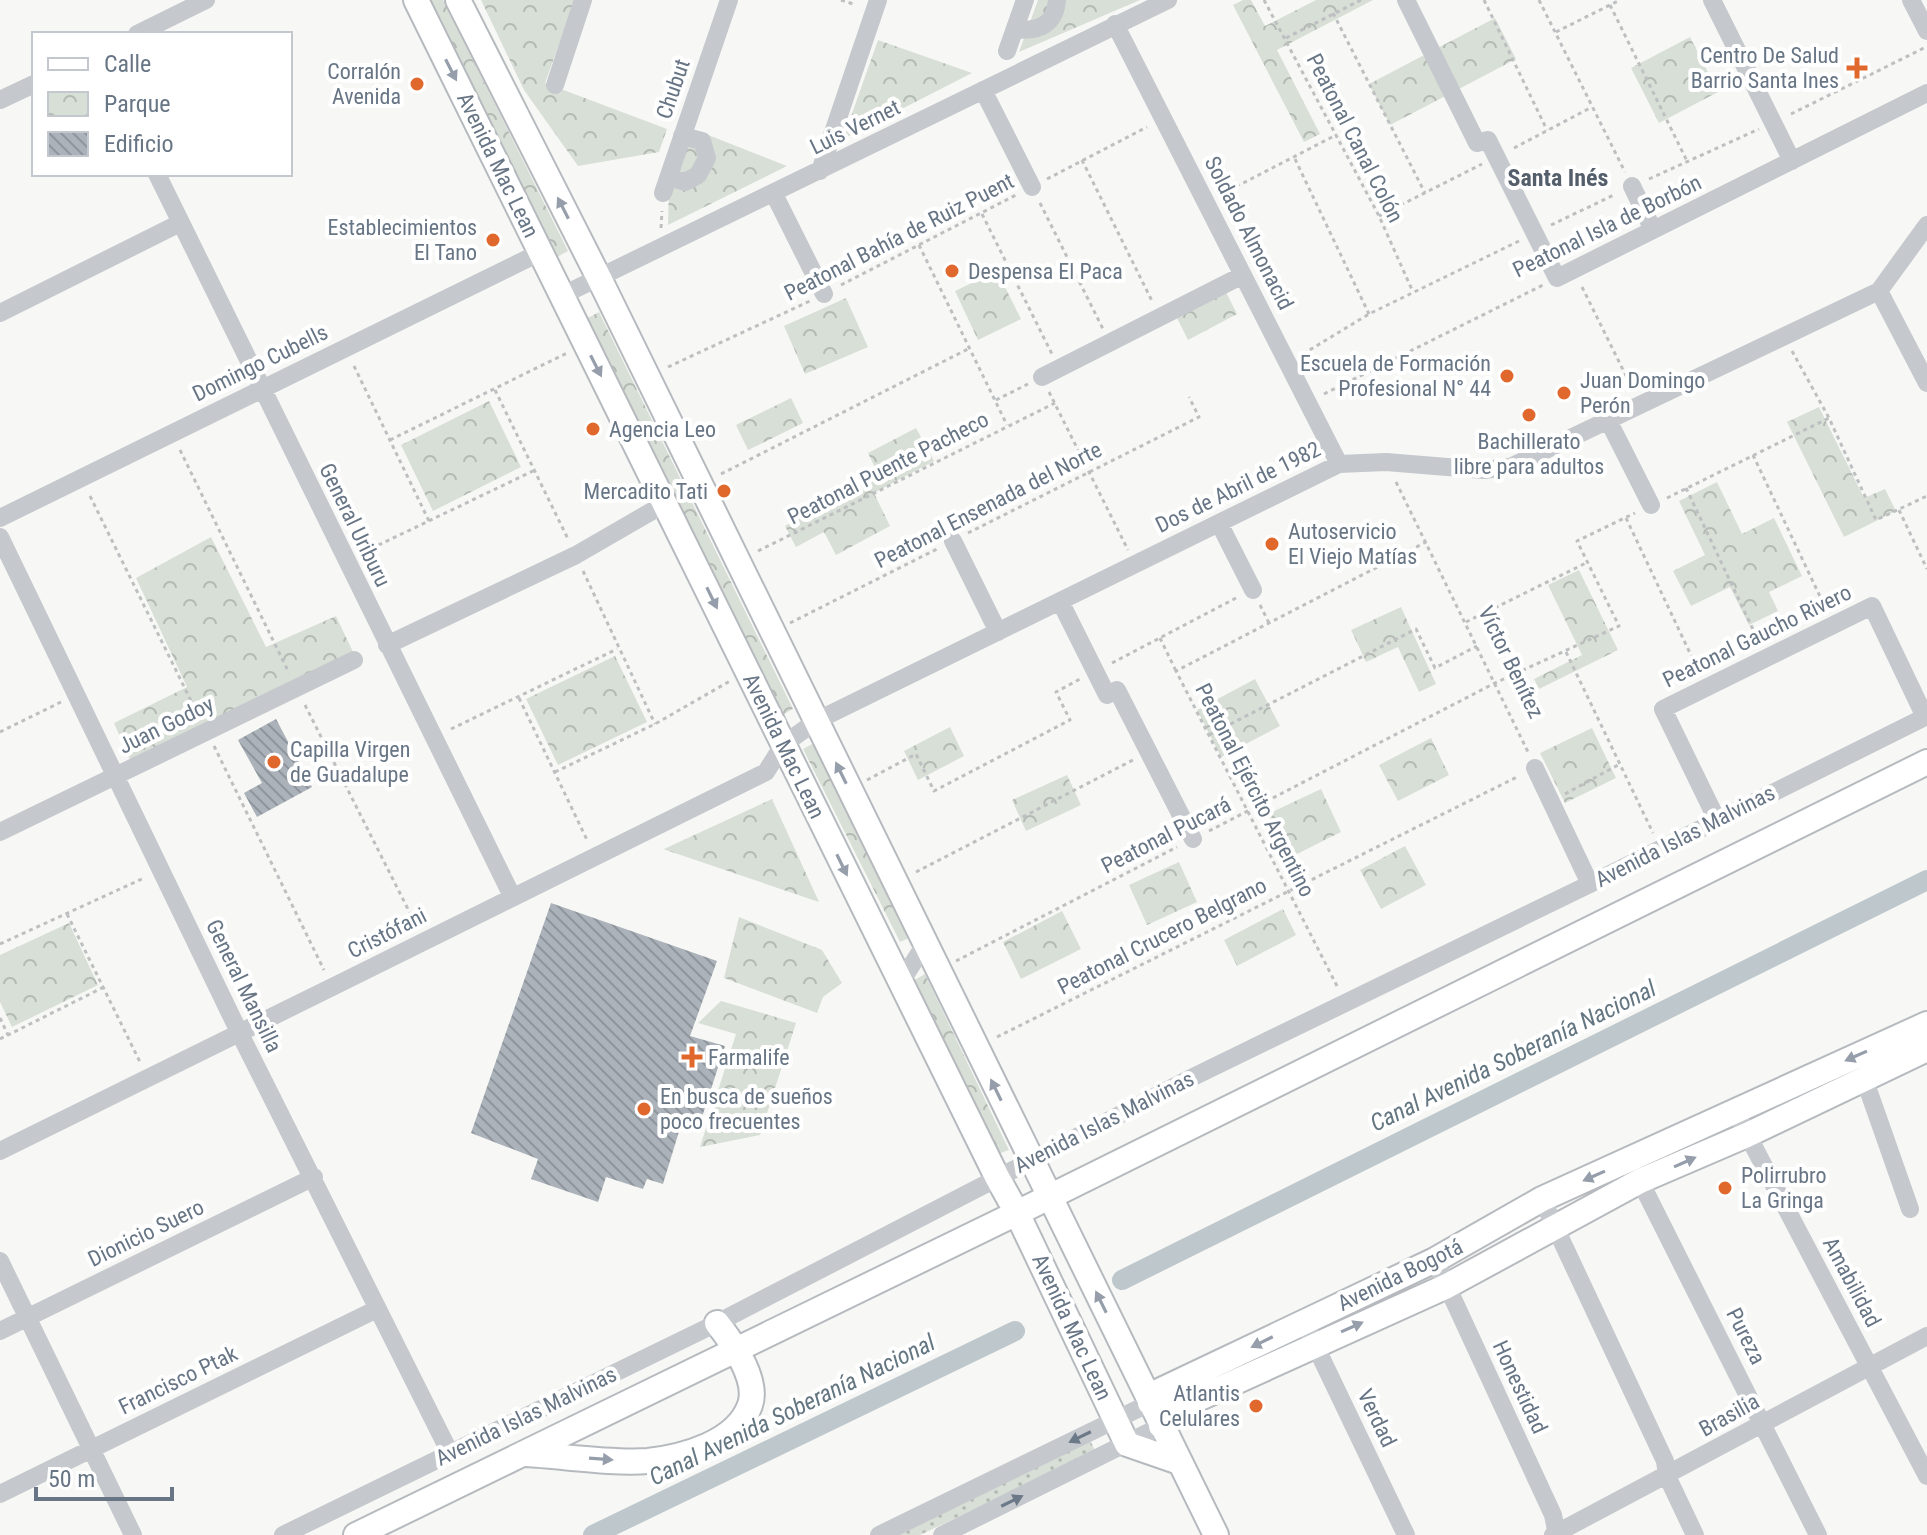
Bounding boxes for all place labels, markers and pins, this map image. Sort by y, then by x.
place label: Centro De Salud Barrio Santa Ines [1691,43,1839,93]
marker: Centro De Salud Barrio Santa Ines [1846,57,1868,79]
place label: Corralón Avenida [327,59,401,109]
marker: Corralón Avenida [408,75,426,93]
place label: Establecimientos El Tano [328,215,477,265]
marker: Establecimientos El Tano [484,231,502,249]
place label: Despensa El Paca [968,259,1123,284]
marker: Despensa El Paca [943,262,961,280]
place label: Escuela de Formación Profesional N° 44 [1300,351,1491,401]
marker: Escuela de Formación Profesional N° 44 [1498,367,1516,385]
place label: Juan Domingo Perón [1580,368,1705,418]
marker: Juan Domingo Perón [1555,384,1573,402]
marker: Bachillerato libre para adultos [1520,406,1538,424]
place label: Agencia Leo [609,417,716,442]
marker: Agencia Leo [584,420,602,438]
place label: Bachillerato libre para adultos [1454,429,1604,479]
place label: Mercadito Tati [584,479,708,504]
marker: Mercadito Tati [715,482,733,500]
place label: Autoservicio El Viejo Matías [1288,519,1417,569]
marker: Autoservicio El Viejo Matías [1263,535,1281,553]
place label: Capilla Virgen de Guadalupe [290,737,410,787]
marker: Capilla Virgen de Guadalupe [265,753,283,771]
place label: Farmalife [708,1045,790,1070]
marker: Farmalife [683,1048,701,1066]
place label: En busca de sueños poco frecuentes [660,1084,833,1134]
marker: En busca de sueños poco frecuentes [635,1100,653,1118]
place label: Polirrubro La Gringa [1741,1163,1827,1213]
marker: Polirrubro La Gringa [1716,1179,1734,1197]
place label: Atlantis Celulares [1159,1381,1240,1431]
marker: Atlantis Celulares [1247,1397,1265,1415]

